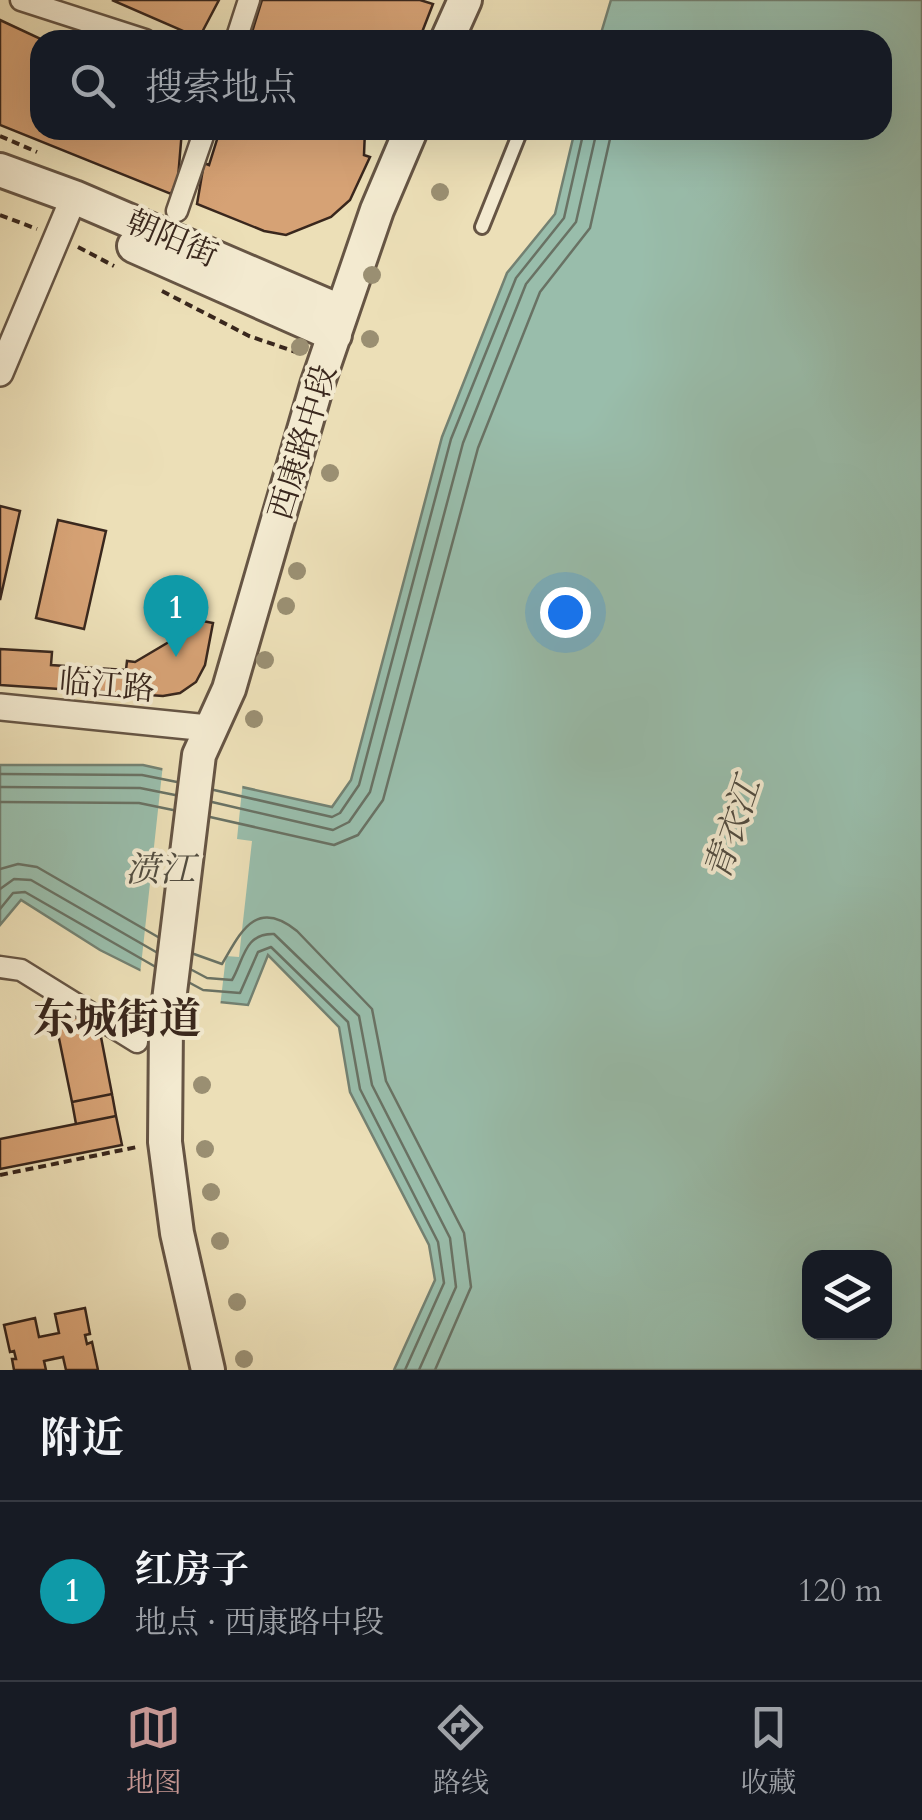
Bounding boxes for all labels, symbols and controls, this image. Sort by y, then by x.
search box [30,30,892,140]
icon: search [65,58,120,113]
text: 搜索地点 [145,62,297,114]
street label: 朝阳街 [119,200,224,278]
street label: 西康路中段 [259,359,347,525]
pin: 1 [144,574,208,657]
your location [540,587,591,638]
street label: 临江路 [57,660,157,712]
water label: 青衣江 [693,767,774,887]
water label: 𣸣江 [125,846,200,894]
district label: 东城街道 [33,991,201,1048]
map controls [802,1250,892,1340]
button: layers [802,1250,892,1340]
text: 附近 [40,1410,124,1467]
text: 红房子 [135,1544,249,1596]
text: 1 [64,1569,81,1613]
text: 120 m [797,1569,882,1613]
text: 地点 · 西康路中段 [135,1601,384,1645]
tab: 地图 [126,1700,182,1802]
tab: 路线 [433,1700,489,1802]
tab: 收藏 [740,1700,796,1802]

